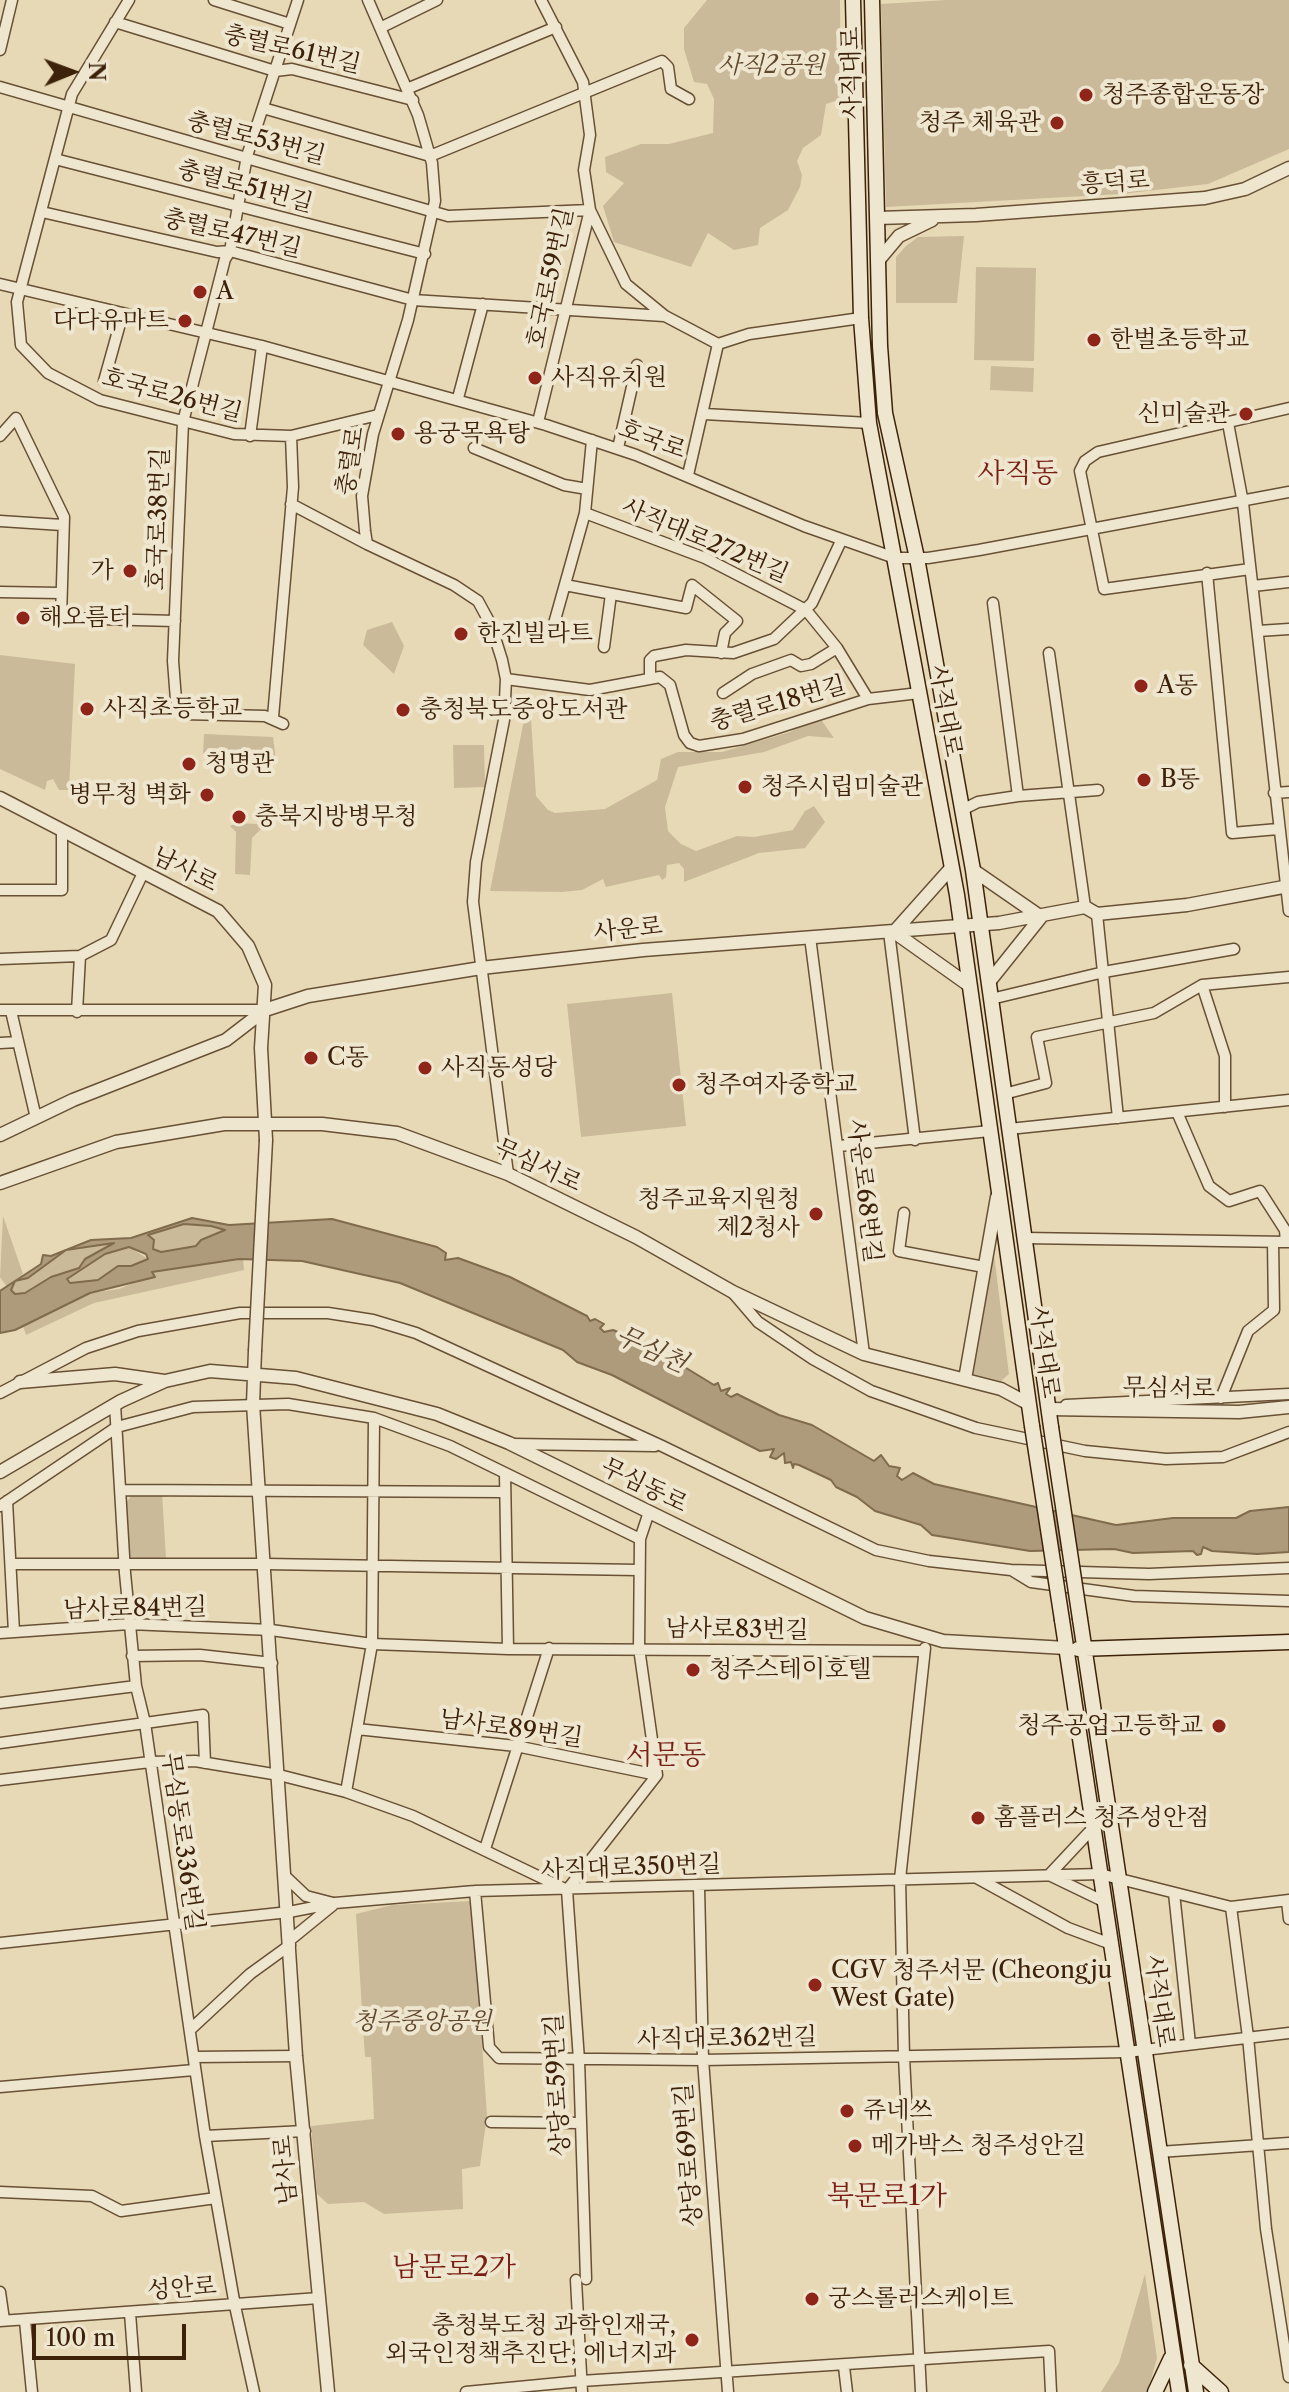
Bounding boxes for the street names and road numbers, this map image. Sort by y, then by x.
street label: 충렬로61번길 [221,20,363,80]
street label: 사직대로 [837,26,867,120]
street label: 충렬로53번길 [184,107,328,171]
street label: 충렬로51번길 [174,155,316,219]
street label: 흥덕로 [1079,166,1151,200]
street label: 충렬로47번길 [160,204,304,264]
street label: 호국로59번길 [522,205,580,351]
street label: 호국로26번길 [99,363,245,429]
street label: 호국로 [614,415,690,465]
street label: 충렬로 [331,424,371,498]
street label: 호국로38번길 [142,447,176,591]
street label: 사직대로272번길 [617,493,793,589]
street label: 사직대로 [923,663,967,759]
street label: 충렬로18번길 [707,671,849,737]
street label: 남사로 [147,841,223,899]
street label: 사운로 [592,912,664,948]
street label: 사운로68번길 [841,1118,887,1264]
street label: 무심서로 [490,1133,586,1199]
street label: 사직대로 [1023,1304,1065,1400]
street label: 무심서로 [1122,1374,1216,1404]
street label: 무심동로 [596,1453,692,1519]
street label: 남사로84번길 [63,1593,207,1625]
street label: 남사로83번길 [665,1614,809,1646]
street label: 남사로89번길 [438,1705,584,1753]
street label: 무심동로336번길 [155,1751,209,1933]
street label: 사직대로350번길 [540,1850,722,1886]
street label: 사직대로 [1138,1953,1180,2049]
street label: 상당로59번길 [540,2013,576,2157]
street label: 사직대로362번길 [637,2023,817,2055]
street label: 상당로69번길 [670,2082,708,2228]
street label: 남사로 [269,2134,303,2206]
street label: 성안로 [146,2272,218,2306]

